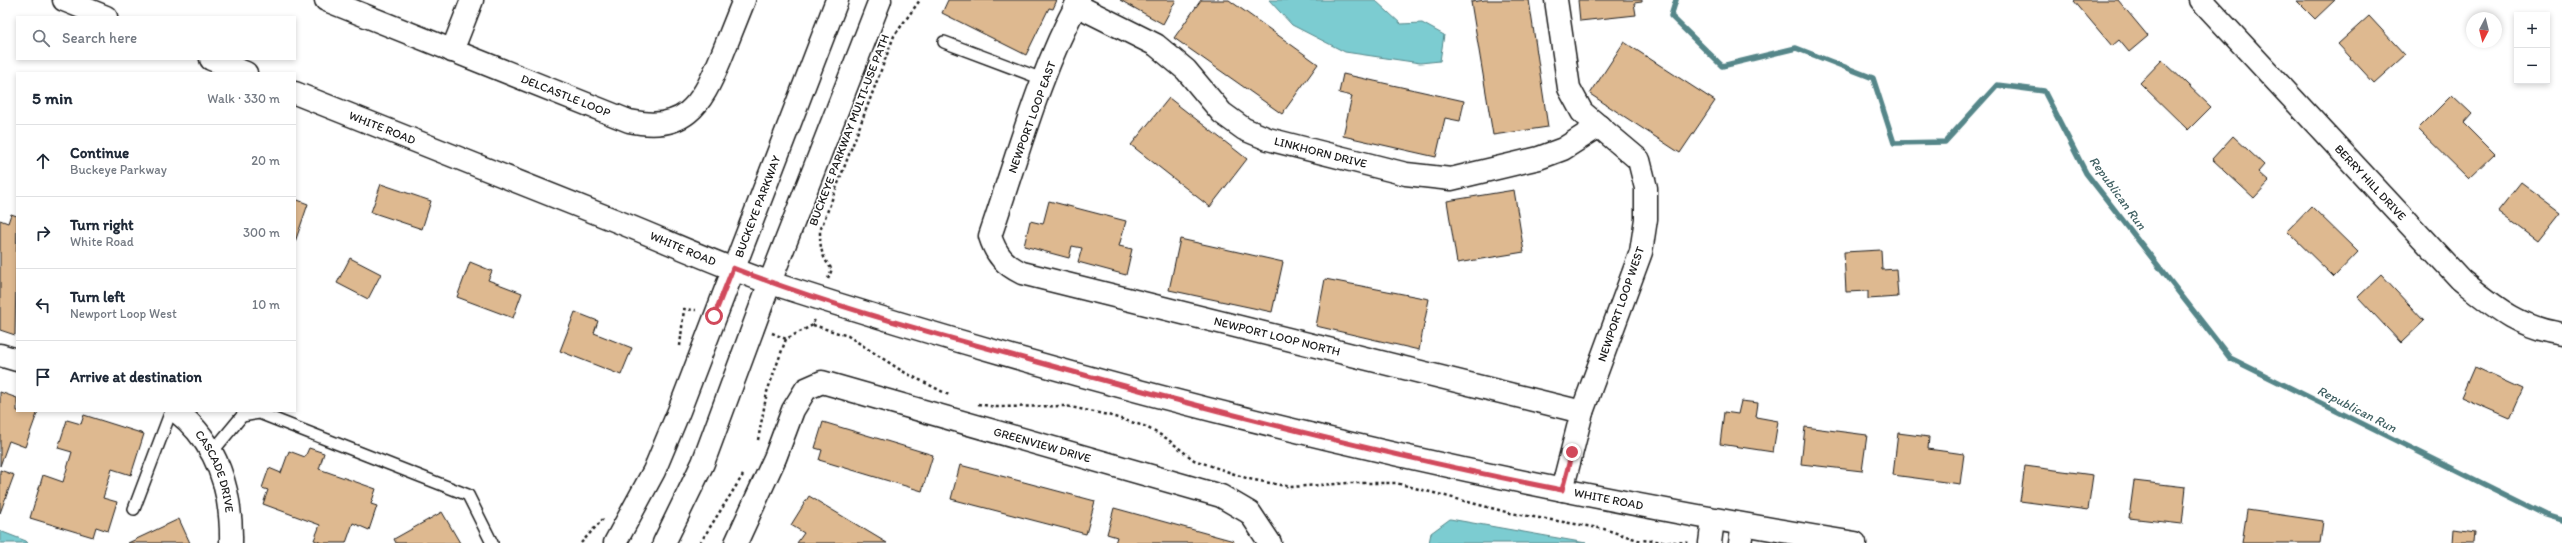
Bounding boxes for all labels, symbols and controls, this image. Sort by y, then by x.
north arrow [2466,12,2502,48]
map controls [2514,12,2550,84]
button: + [2514,12,2550,48]
search box [16,16,296,60]
icon: search [30,27,52,49]
text: Search here [62,29,137,47]
street label: BUCKEYE PARKWAY MULTI-USE PATH [806,32,892,228]
button: − [2514,48,2550,84]
street label: NEWPORT LOOP EAST [1005,59,1059,175]
street label: DELCASTLE LOOP [519,72,612,120]
text: 5 min [32,88,72,108]
text: Walk · 330 m [207,91,280,106]
street label: WHITE ROAD [347,108,418,147]
street label: LINKHORN DRIVE [1273,134,1369,171]
street label: BERRY HILL DRIVE [2332,142,2409,224]
text: Continue [70,144,129,162]
icon: ahead [32,150,54,172]
text: 20 m [251,153,280,168]
street label: BUCKEYE PARKWAY [732,153,784,260]
water label: Republican Run [2086,154,2150,233]
text: Buckeye Parkway [70,162,167,177]
text: Turn right [70,216,134,234]
icon: right [32,222,54,244]
text: 300 m [243,225,280,240]
street label: WHITE ROAD [648,228,719,269]
text: White Road [70,234,134,249]
street label: NEWPORT LOOP WEST [1595,244,1647,363]
text: Turn left [70,288,125,306]
icon: left [32,294,54,316]
text: 10 m [252,297,280,312]
text: Newport Loop West [70,306,177,321]
route start [705,307,723,325]
street label: NEWPORT LOOP NORTH [1213,314,1342,359]
icon: arrive [32,366,54,388]
text: Arrive at destination [70,368,202,386]
water label: Republican Run [2315,383,2400,436]
street label: GREENVIEW DRIVE [992,424,1093,466]
street label: CASCADE DRIVE [192,427,237,514]
route end [1563,443,1581,461]
street label: WHITE ROAD [1573,485,1645,513]

